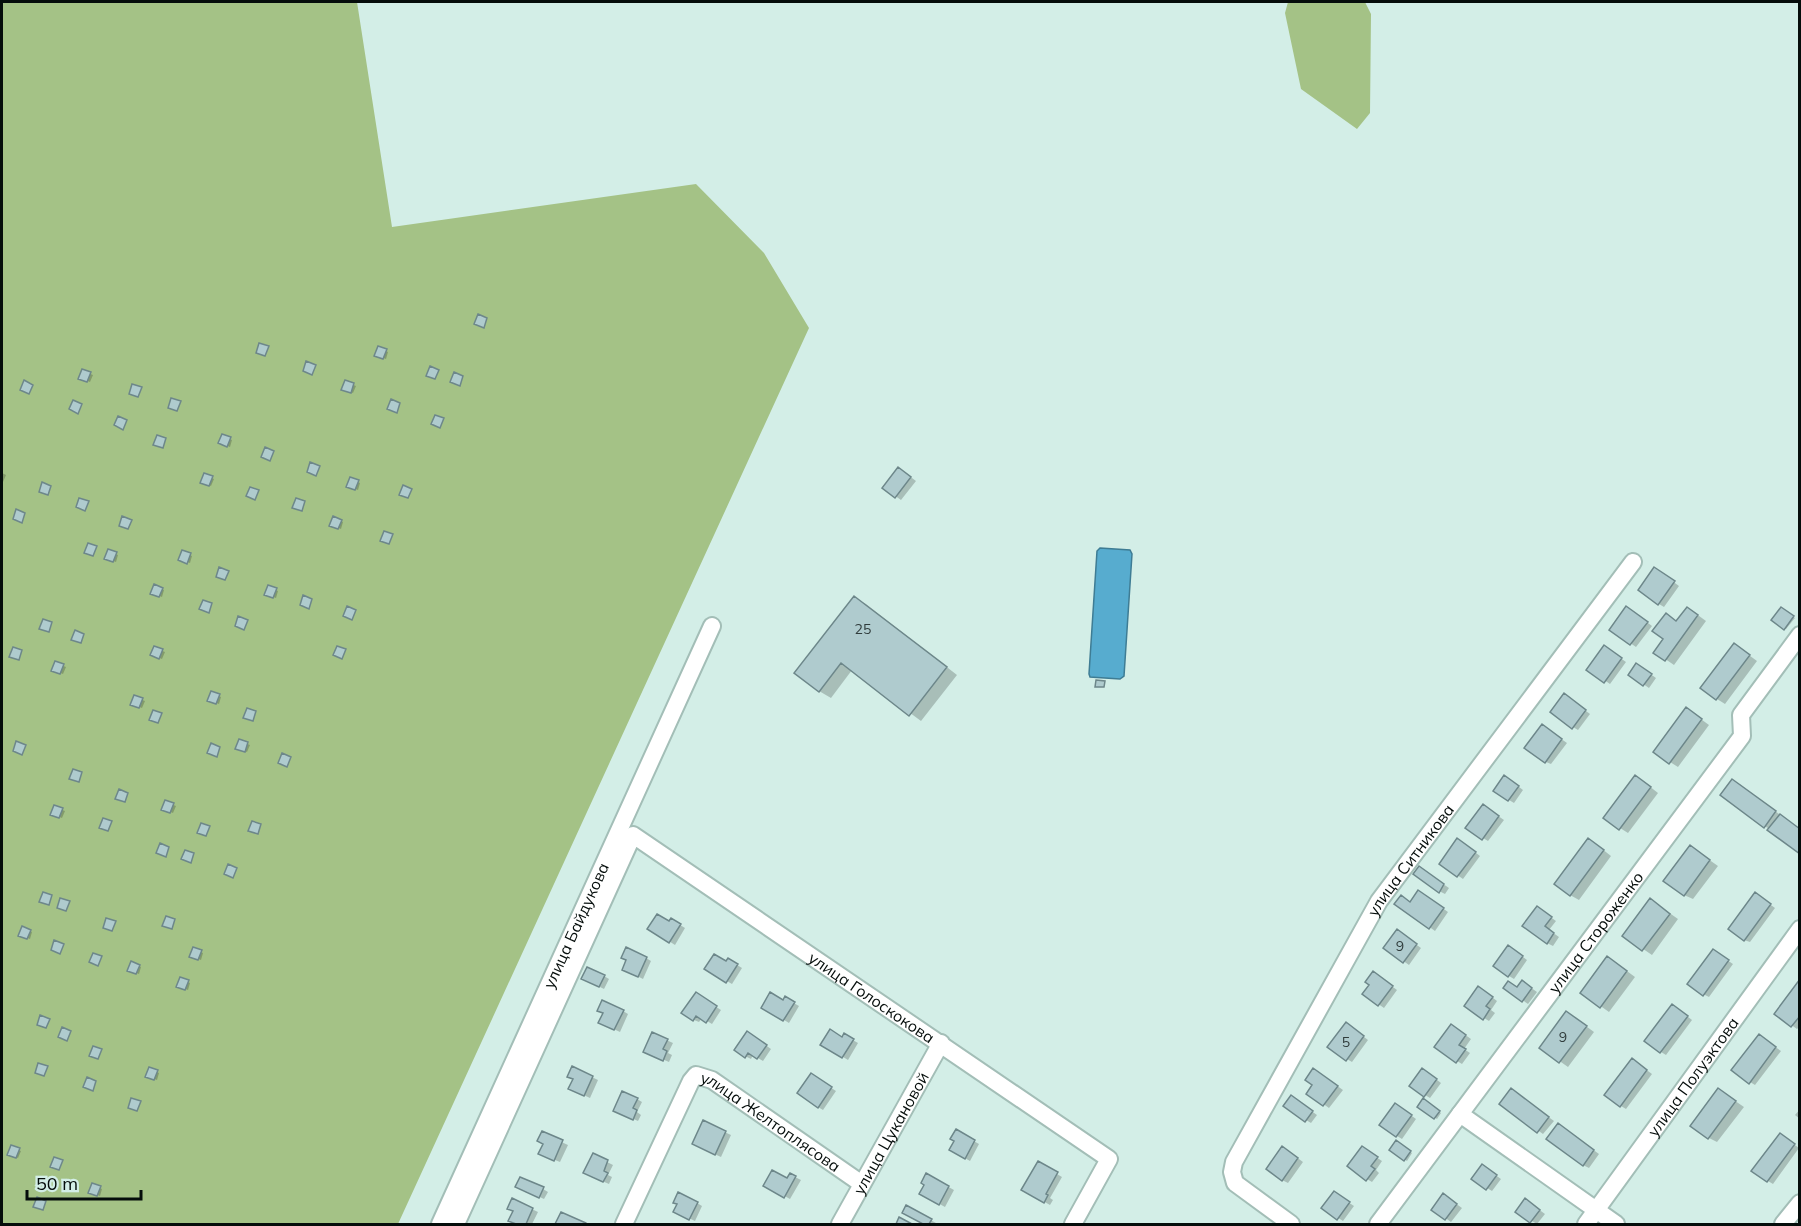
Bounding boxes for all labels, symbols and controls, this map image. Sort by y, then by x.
house number: 25 [855,620,871,638]
street label: улица Ситникова [1363,800,1458,920]
street label: улица Байдукова [539,859,613,991]
street label: улица Стороженко [1544,867,1648,997]
house number: 9 [1396,937,1404,955]
street label: улица Голоскокова [805,947,939,1047]
street label: улица Полуэктова [1643,1013,1743,1140]
house number: 9 [1559,1028,1567,1046]
house number: 5 [1342,1033,1350,1051]
street label: улица Желтоплясова [698,1067,844,1176]
street label: улица Цукановой [849,1068,933,1198]
scale bar [27,1163,141,1201]
text: 50 m [36,1172,78,1195]

